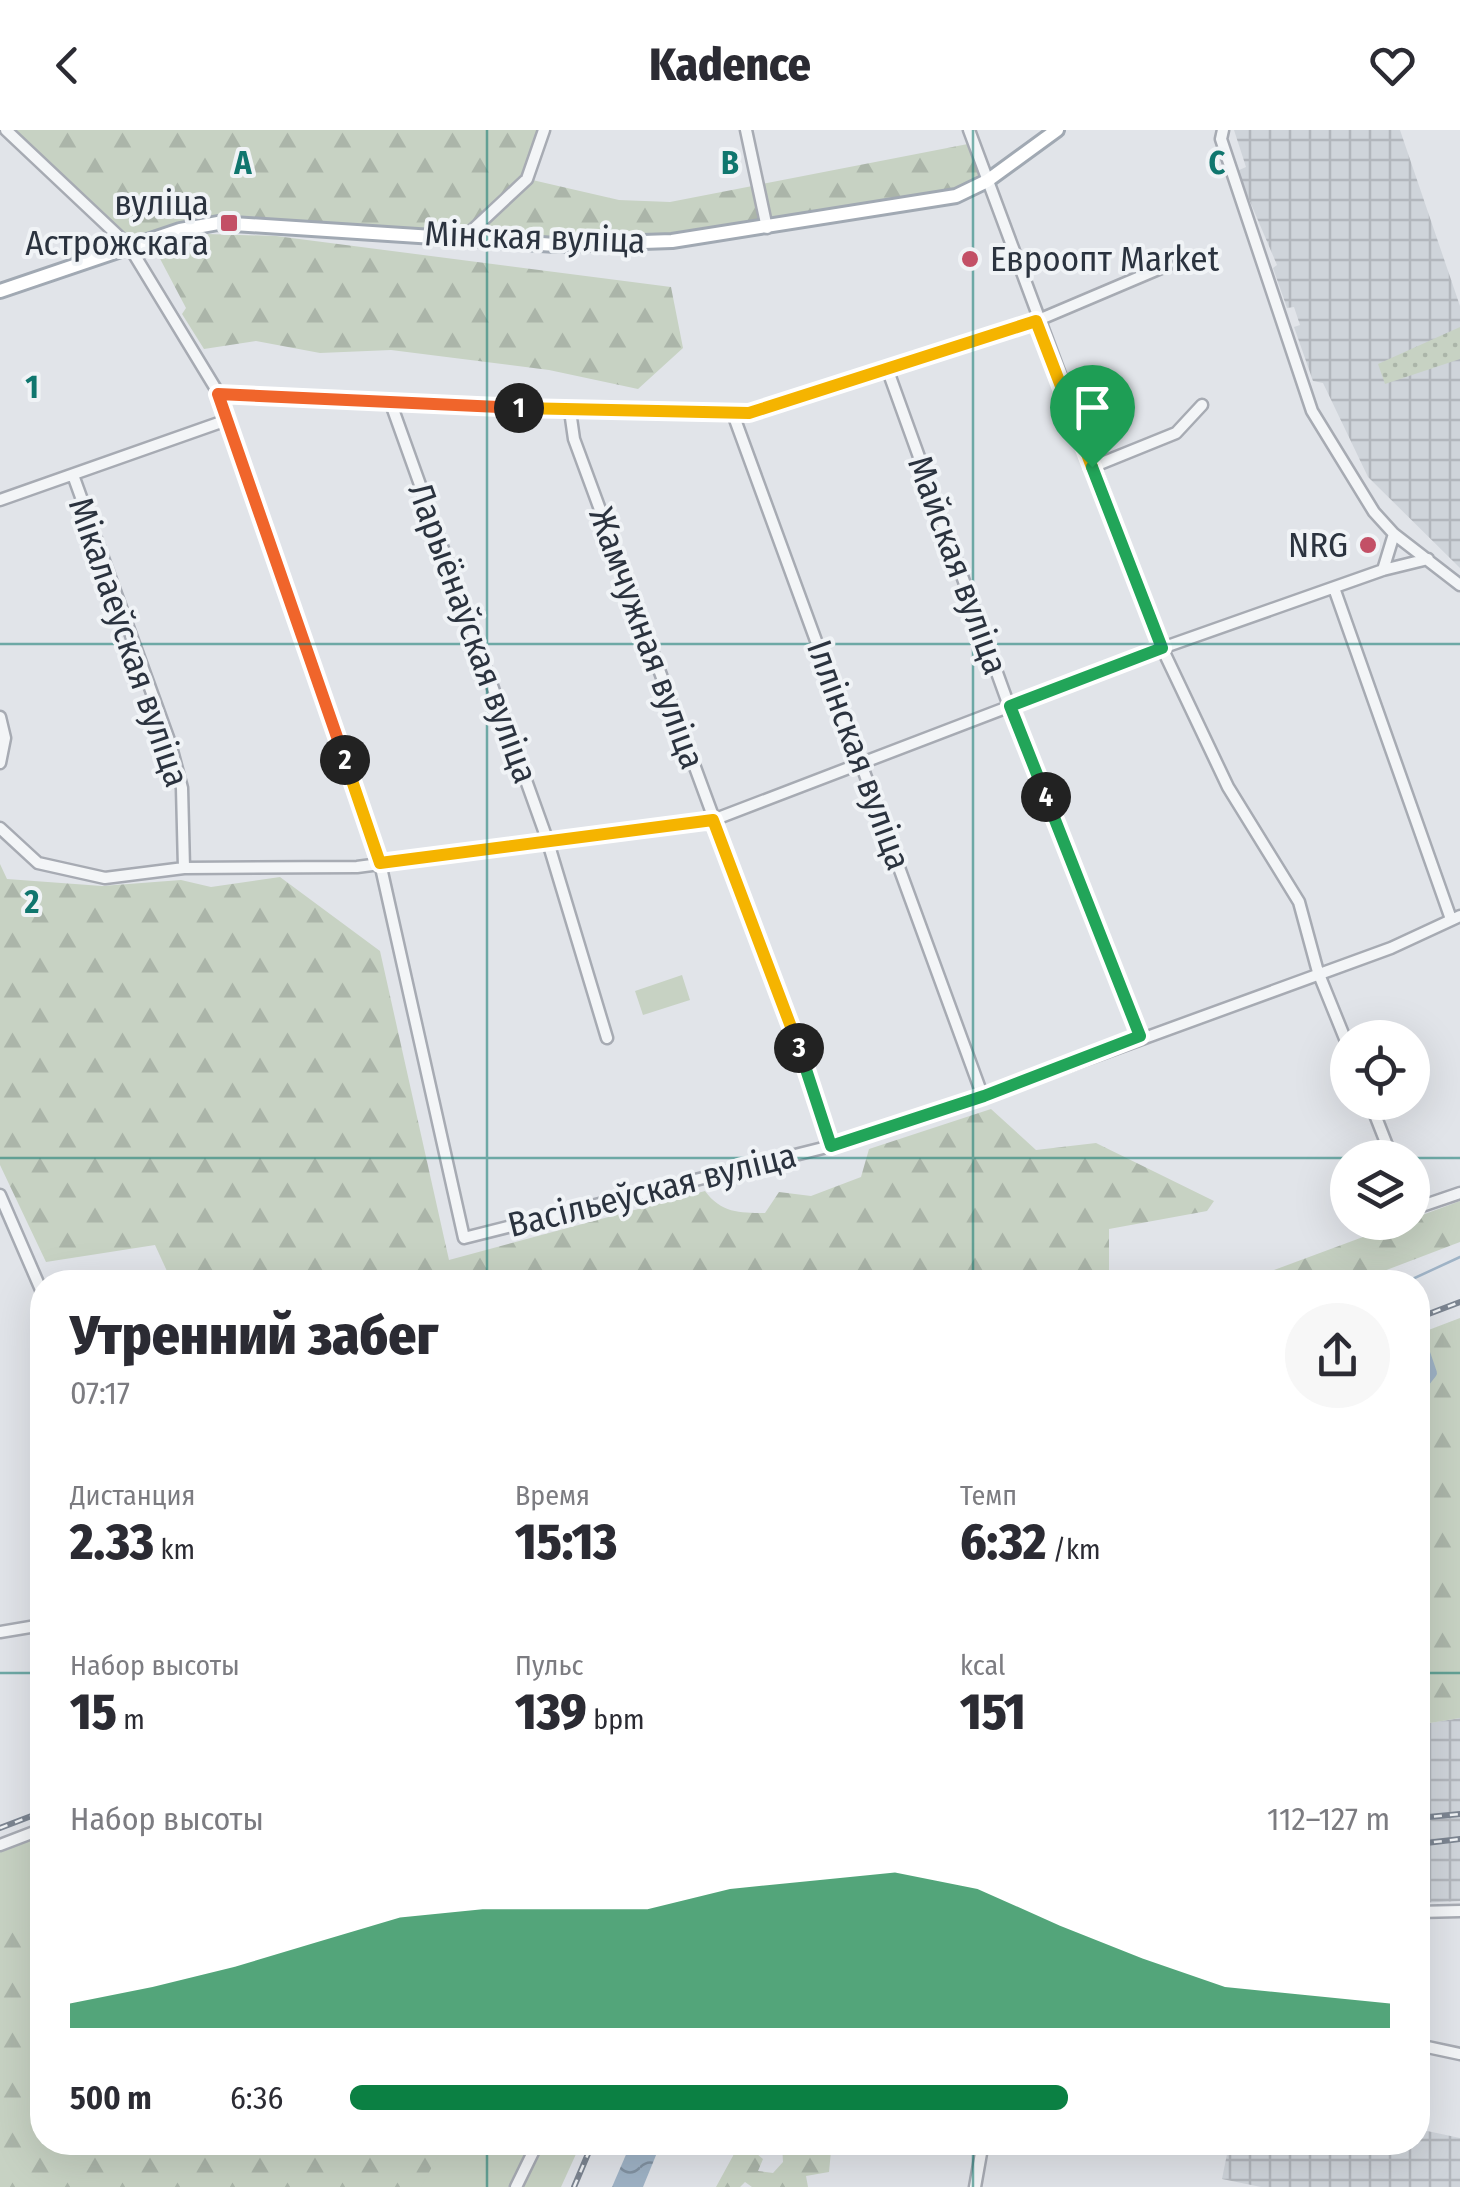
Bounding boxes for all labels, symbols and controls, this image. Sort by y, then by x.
icon: back [40,38,95,93]
text: Kadence [649,38,811,92]
icon: heart [1365,38,1420,93]
text: A [233,144,252,182]
text: B [721,144,739,182]
text: C [1209,144,1226,182]
place label: вуліца Астрожскага [25,182,209,264]
marker: вуліца Астрожскага [218,212,240,234]
street label: Мінская вуліца [424,212,646,262]
place label: Евроопт Market [990,238,1220,280]
marker: Евроопт Market [959,248,981,270]
pin [1050,365,1135,468]
text: 1 [25,368,39,406]
icon: arrive [1065,380,1120,435]
pin: 1 [494,383,544,433]
text: 1 [513,391,525,424]
street label: Майская вуліца [899,450,1017,680]
street label: Ларыёнаўская вуліца [399,477,547,789]
street label: Мікалаеўская вуліца [60,492,198,792]
street label: Жамчужная вуліца [580,501,714,775]
place label: NRG [1288,524,1348,566]
marker: NRG [1357,534,1379,556]
street label: Іллінская вуліца [798,635,920,875]
pin: 2 [320,735,370,785]
text: 2 [339,743,351,776]
pin: 4 [1021,772,1071,822]
text: 4 [1039,780,1053,813]
text: 2 [24,883,40,921]
map controls [1330,1020,1430,1240]
button: locate [1330,1020,1430,1120]
pin: 3 [774,1023,824,1073]
text: 3 [792,1031,806,1064]
street label: Васільеўская вуліца [504,1134,800,1246]
button: layers [1330,1140,1430,1240]
text: Утренний забег [70,1303,438,1369]
button: share [1285,1303,1390,1408]
text: 07:17 [70,1374,130,1412]
text: Дистанция [70,1479,195,1512]
text: Время [515,1479,590,1512]
text: Темп [960,1479,1017,1512]
text: 2.33 [70,1512,154,1572]
text: 15:13 [515,1512,617,1572]
text: 6:32 [960,1512,1046,1572]
text: km [154,1533,195,1566]
text: /km [1046,1533,1100,1566]
text: Набор высоты [70,1649,240,1682]
text: Пульс [515,1649,583,1682]
text: kcal [960,1649,1005,1682]
text: 15 [70,1682,117,1742]
text: 139 [515,1682,587,1742]
text: 151 [960,1682,1026,1742]
text: m [117,1703,145,1736]
text: bpm [587,1703,645,1736]
text: Набор высоты [70,1800,264,1838]
text: 112–127 m [1267,1800,1390,1838]
text: 500 m [70,2079,152,2117]
text: 6:36 [230,2079,283,2117]

